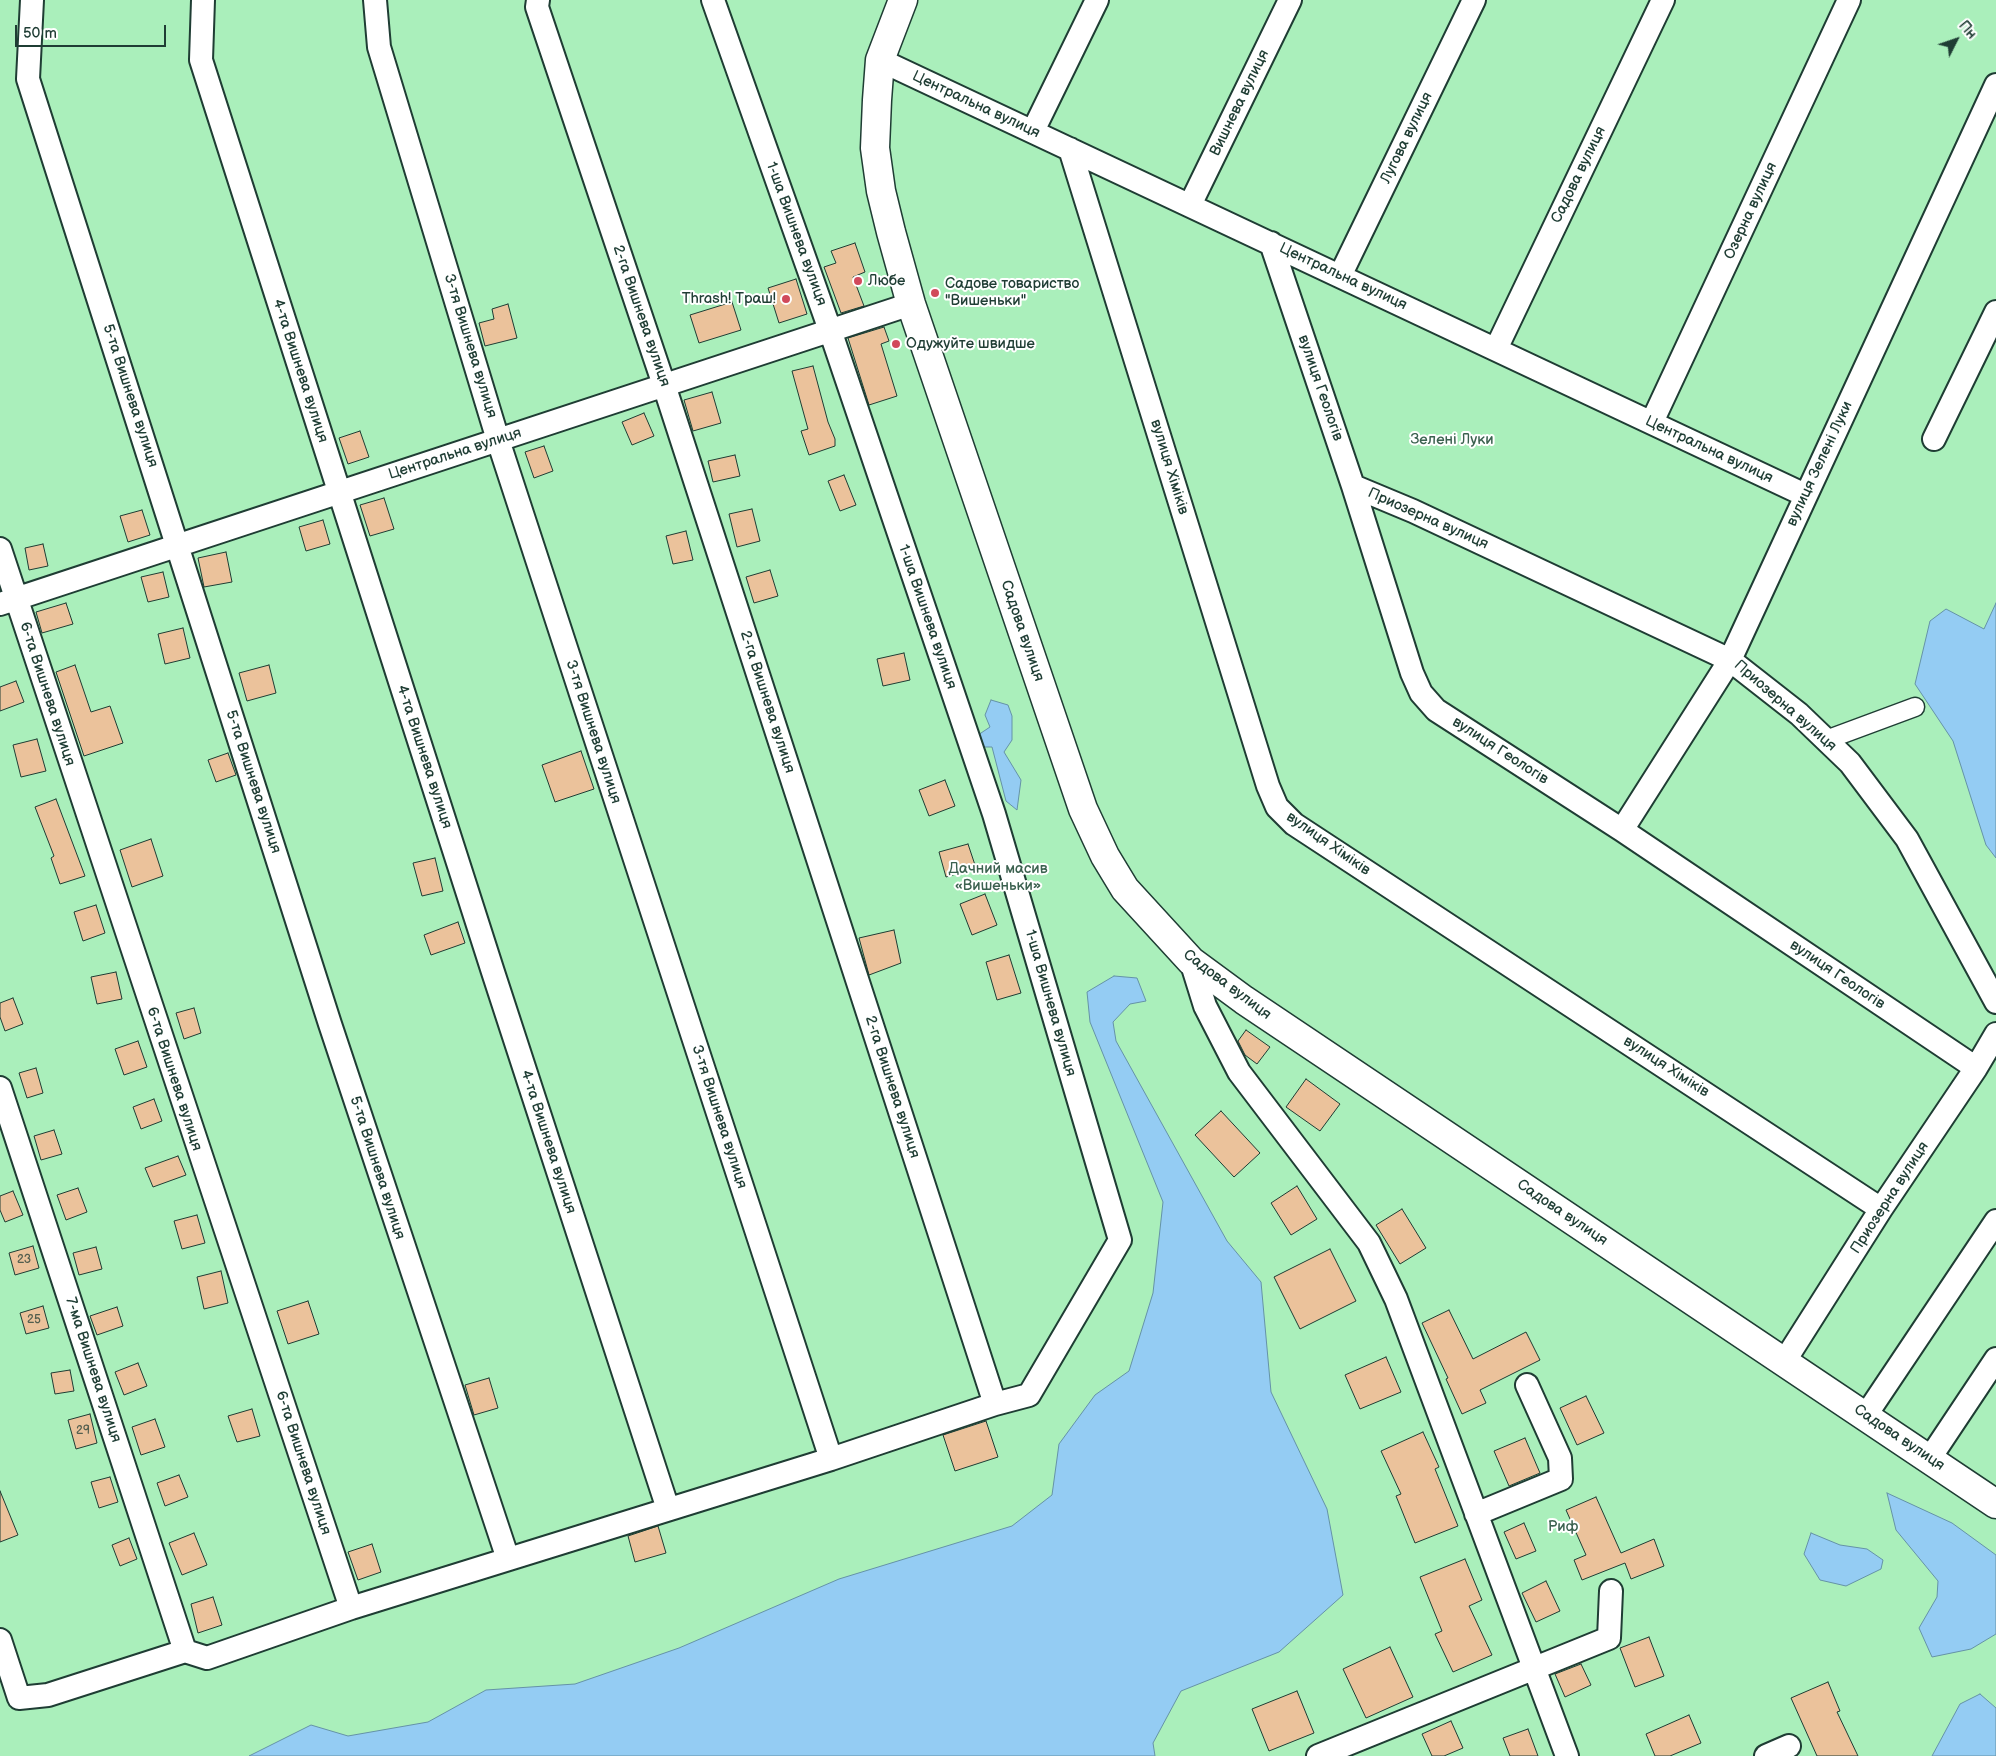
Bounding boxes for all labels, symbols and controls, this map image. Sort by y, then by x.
scale bar [18,15,169,47]
north arrow [1931,15,1981,65]
text: Пн [1955,17,1980,42]
text: 50 m [23,24,57,43]
street label: Вишнева вулиця [1207,47,1273,159]
street label: Центральна вулиця [909,68,1043,142]
street label: Лугова вулиця [1377,89,1437,187]
street label: Садова вулиця [1548,124,1610,226]
street label: 1-ша Вишнева вулиця [762,160,830,308]
street label: Озерна вулиця [1721,160,1781,262]
street label: Центральна вулиця [1276,240,1410,314]
street label: 2-га Вишнева вулиця [608,243,674,389]
street label: 3-тя Вишнева вулиця [439,272,501,420]
place label: Любе [868,272,905,290]
marker: Любе [852,275,864,287]
place label: Садове товариство "Вишеньки" [945,275,1079,310]
marker: Садове товариство "Вишеньки" [929,287,941,299]
place label: Thrash! Траш! [682,290,776,308]
marker: Thrash! Траш! [780,293,792,305]
street label: 4-та Вишнева вулиця [268,297,332,445]
street label: 5-та Вишнева вулиця [98,322,162,470]
street label: вулиця Геологів [1293,333,1347,443]
place label: Одужуйте швидше [906,335,1035,353]
marker: Одужуйте швидше [890,338,902,350]
street label: вулиця Зелені Луки [1783,399,1857,529]
street label: Центральна вулиця [1642,413,1776,487]
street label: вулиця Хіміків [1146,417,1192,517]
street label: Центральна вулиця [386,424,524,484]
park label: Зелені Луки [1410,431,1494,449]
street label: Приозерна вулиця [1365,484,1491,554]
street label: 1-ша Вишнева вулиця [894,542,960,692]
street label: Садова вулиця [996,578,1048,684]
street label: 6-та Вишнева вулиця [15,620,79,768]
street label: 2-га Вишнева вулиця [735,629,799,775]
street label: Приозерна вулиця [1730,657,1840,755]
street label: 3-тя Вишнева вулиця [561,658,625,806]
street label: 4-та Вишнева вулиця [392,683,456,831]
street label: 5-та Вишнева вулиця [221,708,285,856]
street label: вулиця Геологів [1449,713,1551,789]
street label: вулиця Хіміків [1282,808,1374,880]
park label: Дачний масив «Вишеньки» [948,860,1048,895]
street label: 1-ша Вишнева вулиця [1020,928,1080,1078]
street label: вулиця Геологів [1786,937,1888,1013]
street label: Садова вулиця [1179,946,1275,1024]
street label: 6-та Вишнева вулиця [142,1005,206,1153]
street label: 2-га Вишнева вулиця [860,1014,924,1160]
street label: вулиця Хіміків [1620,1033,1712,1101]
street label: 3-тя Вишнева вулиця [687,1043,751,1191]
street label: 4-та Вишнева вулиця [516,1068,580,1216]
street label: 5-та Вишнева вулиця [345,1094,409,1242]
street label: Приозерна вулиця [1847,1139,1933,1257]
street label: Садова вулиця [1513,1176,1611,1250]
house number: 23 [17,1253,31,1267]
street label: 7-ма Вишнева вулиця [61,1295,125,1445]
house number: 25 [27,1313,41,1327]
street label: 6-та Вишнева вулиця [271,1389,335,1537]
street label: Садова вулиця [1850,1401,1948,1475]
house number: 29 [76,1424,90,1438]
park label: Риф [1548,1518,1578,1536]

